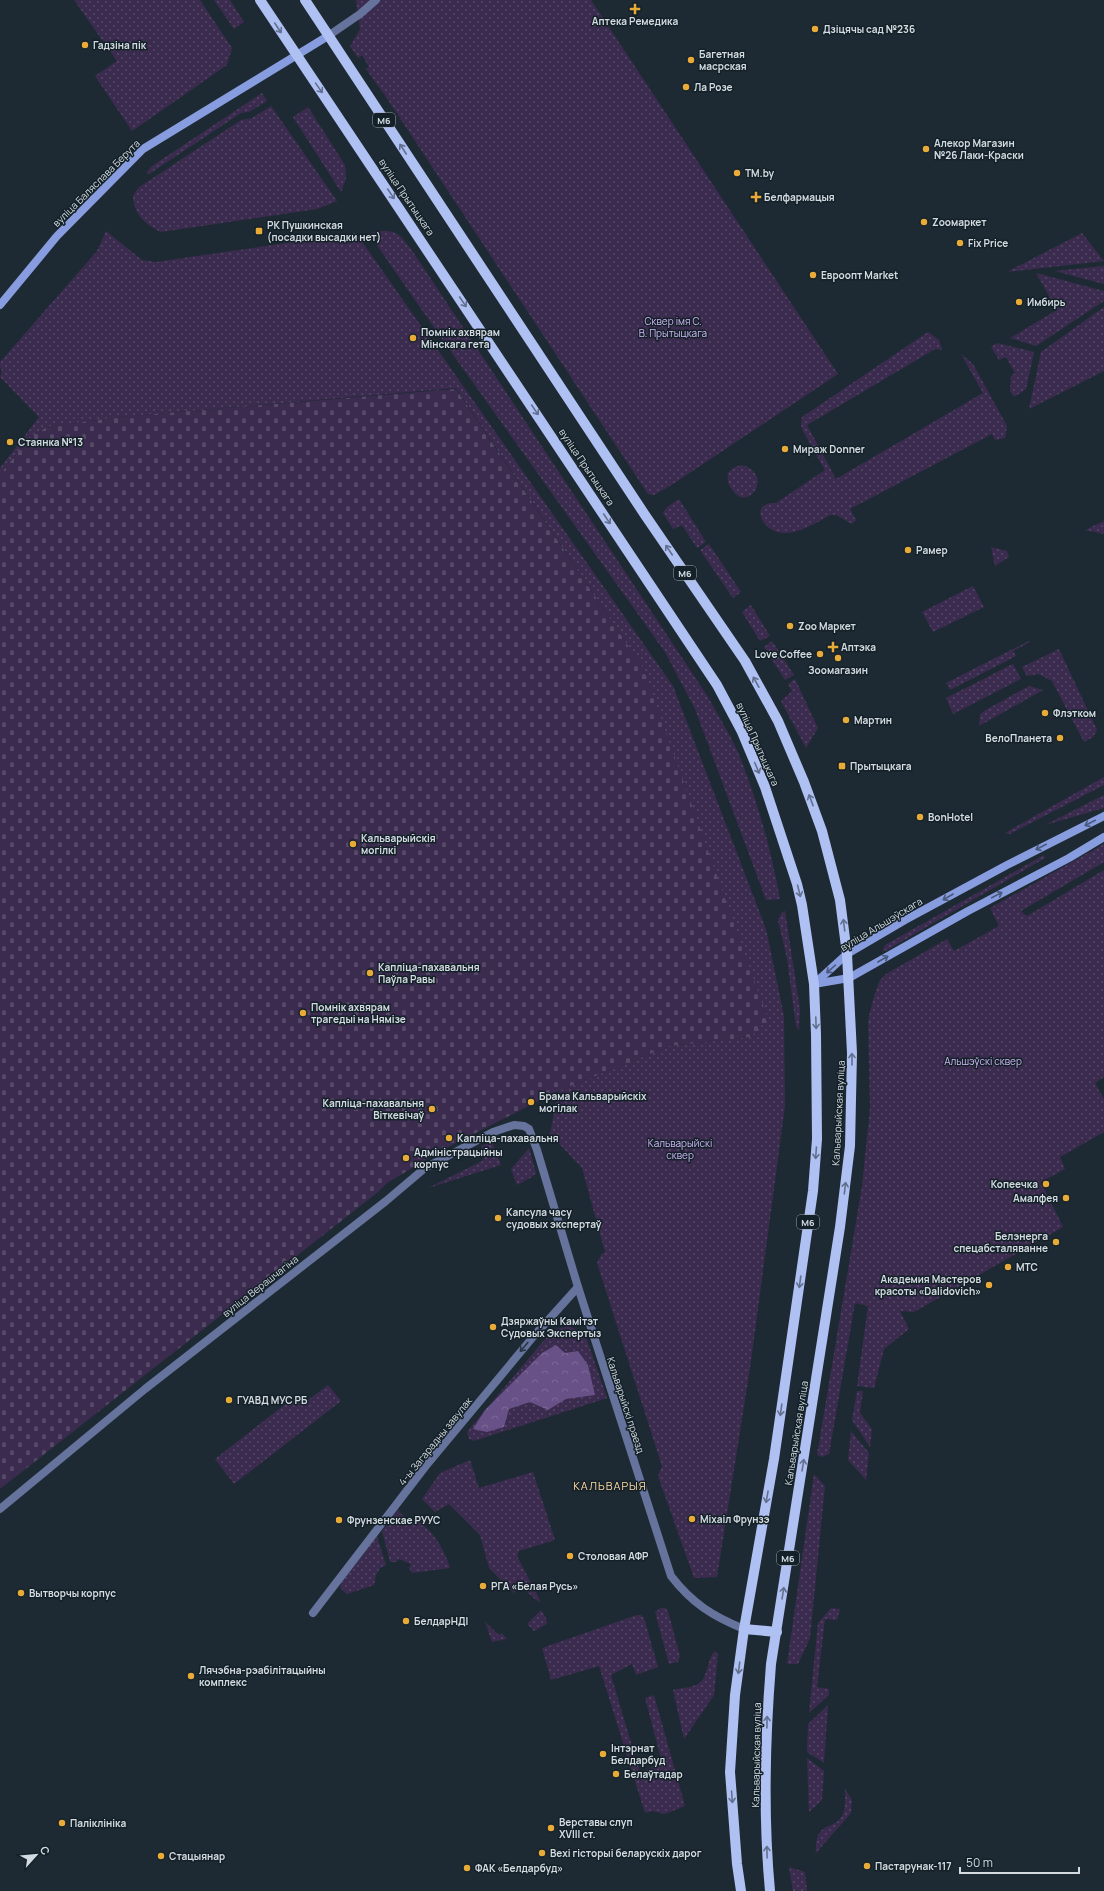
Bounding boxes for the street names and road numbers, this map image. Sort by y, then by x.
road number: М6 [373,113,395,127]
street label: вуліца Баляслава Берута [49,136,143,230]
street label: вуліца Прытыцкага [376,156,438,238]
street label: вуліца Прытыцкага [556,426,618,508]
road number: М6 [674,566,696,580]
street label: вуліца Прытыцкага [733,700,783,788]
street label: вуліца Альшэўскага [837,894,925,954]
street label: Кальварыйская вуліца [828,1060,848,1166]
road number: М6 [797,1215,819,1229]
street label: вуліца Верашчагіна [219,1252,301,1320]
street label: Кальварыйскі праезд [604,1355,648,1455]
street label: Кальварыйская вуліца [781,1380,811,1486]
street label: 4-ы Загарадны завулак [395,1393,476,1488]
road number: М6 [777,1551,799,1565]
street label: Кальварыйская вуліца [748,1702,764,1808]

